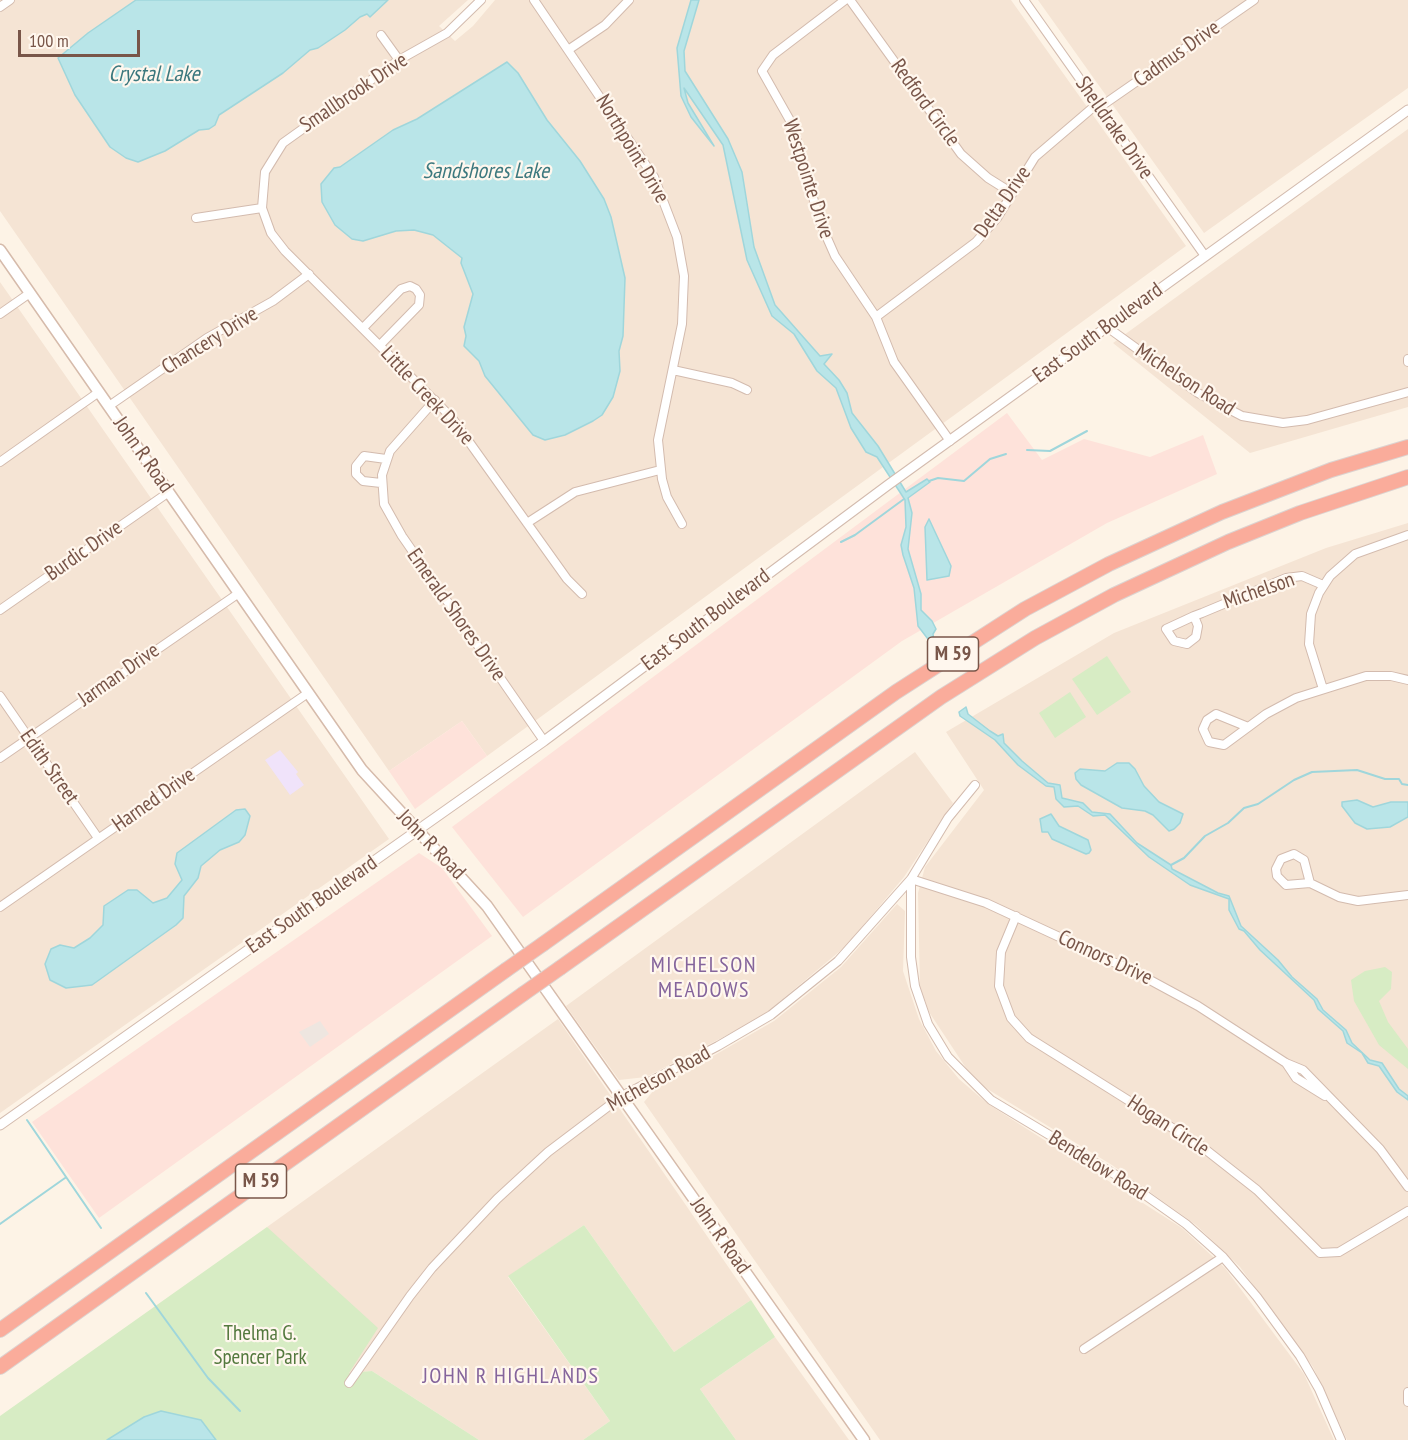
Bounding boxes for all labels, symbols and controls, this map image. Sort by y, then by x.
street label: Cadmus Drive [1129,15,1225,93]
scale bar [21,18,142,56]
text: 100 m [29,29,69,52]
street label: Smallbrook Drive [295,48,413,138]
street label: Redford Circle [885,54,965,152]
water label: Crystal Lake [108,62,200,88]
street label: Shelldrake Drive [1070,72,1158,184]
street label: Northpoint Drive [590,90,674,208]
street label: Westpointe Drive [777,116,839,242]
water label: Sandshores Lake [423,159,549,185]
street label: Delta Drive [969,161,1037,243]
street label: East South Boulevard [1028,278,1168,388]
street label: Chancery Drive [157,302,263,380]
street label: Michelson Road [1130,338,1240,422]
street label: Little Creek Drive [375,341,479,451]
street label: John R Road [108,412,178,498]
street label: Burdic Drive [41,515,127,587]
street label: Emerald Shores Drive [401,544,511,686]
street label: East South Boulevard [637,564,775,676]
street label: Michelson [1220,567,1298,615]
road number: M 59 [928,637,978,671]
street label: Jarman Drive [74,638,164,712]
street label: Edith Street [14,725,84,809]
street label: Harned Drive [108,762,200,838]
street label: John R Road [392,805,470,885]
street label: East South Boulevard [242,850,382,960]
street label: Connors Drive [1054,925,1156,991]
district label: MICHELSON MEADOWS [651,953,757,1004]
street label: Michelson Road [603,1040,715,1118]
street label: Hogan Circle [1122,1090,1214,1162]
street label: Bendelow Road [1044,1126,1152,1206]
road number: M 59 [236,1164,286,1198]
street label: John R Road [685,1193,755,1279]
park label: Thelma G. Spencer Park [213,1321,307,1371]
district label: JOHN R HIGHLANDS [423,1364,599,1390]

